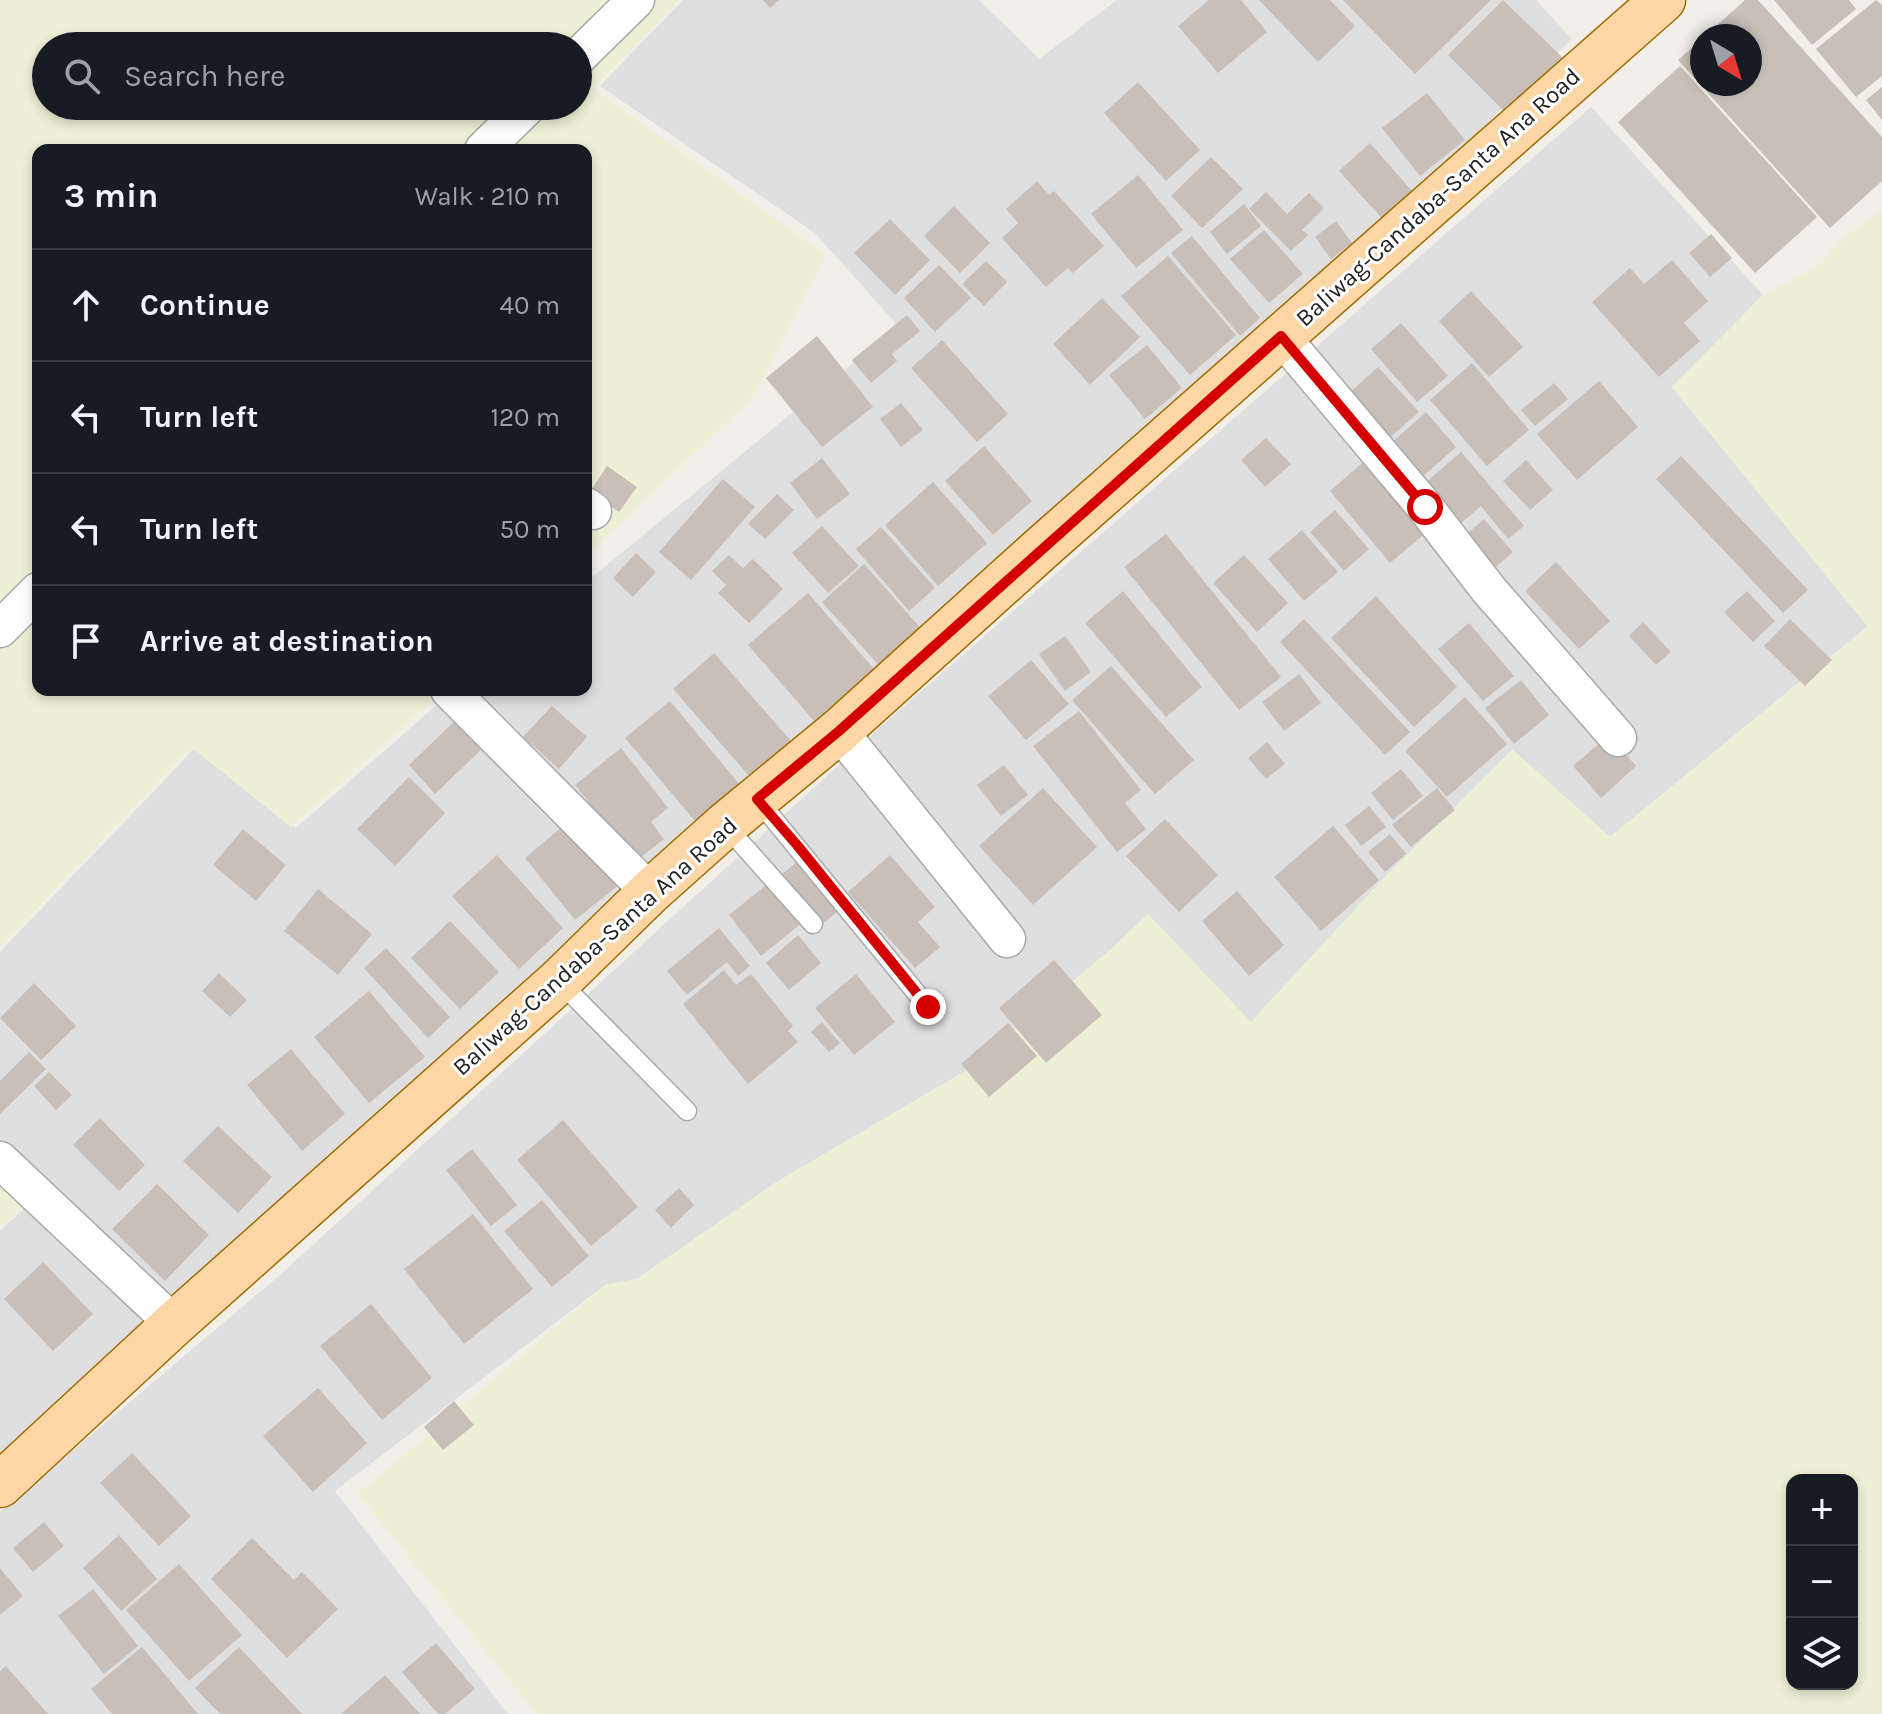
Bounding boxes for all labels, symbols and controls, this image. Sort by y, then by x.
north arrow [1690,24,1762,96]
search box [32,32,592,120]
icon: search [60,54,104,98]
text: Search here [124,58,285,94]
street label: Baliwag-Candaba-Santa Ana Road [1290,62,1586,332]
text: 3 min [64,176,158,216]
text: Walk · 210 m [415,181,560,212]
icon: ahead [64,283,108,327]
text: Continue [140,287,270,323]
text: 40 m [500,290,560,321]
icon: left [64,395,108,439]
text: Turn left [140,399,258,435]
text: 120 m [490,402,560,433]
route start [1407,489,1443,525]
icon: left [64,507,108,551]
text: Turn left [140,511,258,547]
text: 50 m [499,514,560,545]
icon: arrive [64,619,108,663]
text: Arrive at destination [140,623,434,659]
street label: Baliwag-Candaba-Santa Ana Road [447,811,743,1081]
route end [910,989,946,1025]
map controls [1786,1474,1858,1690]
button: + [1786,1474,1858,1546]
button: − [1786,1546,1858,1618]
button: layers [1786,1618,1858,1690]

